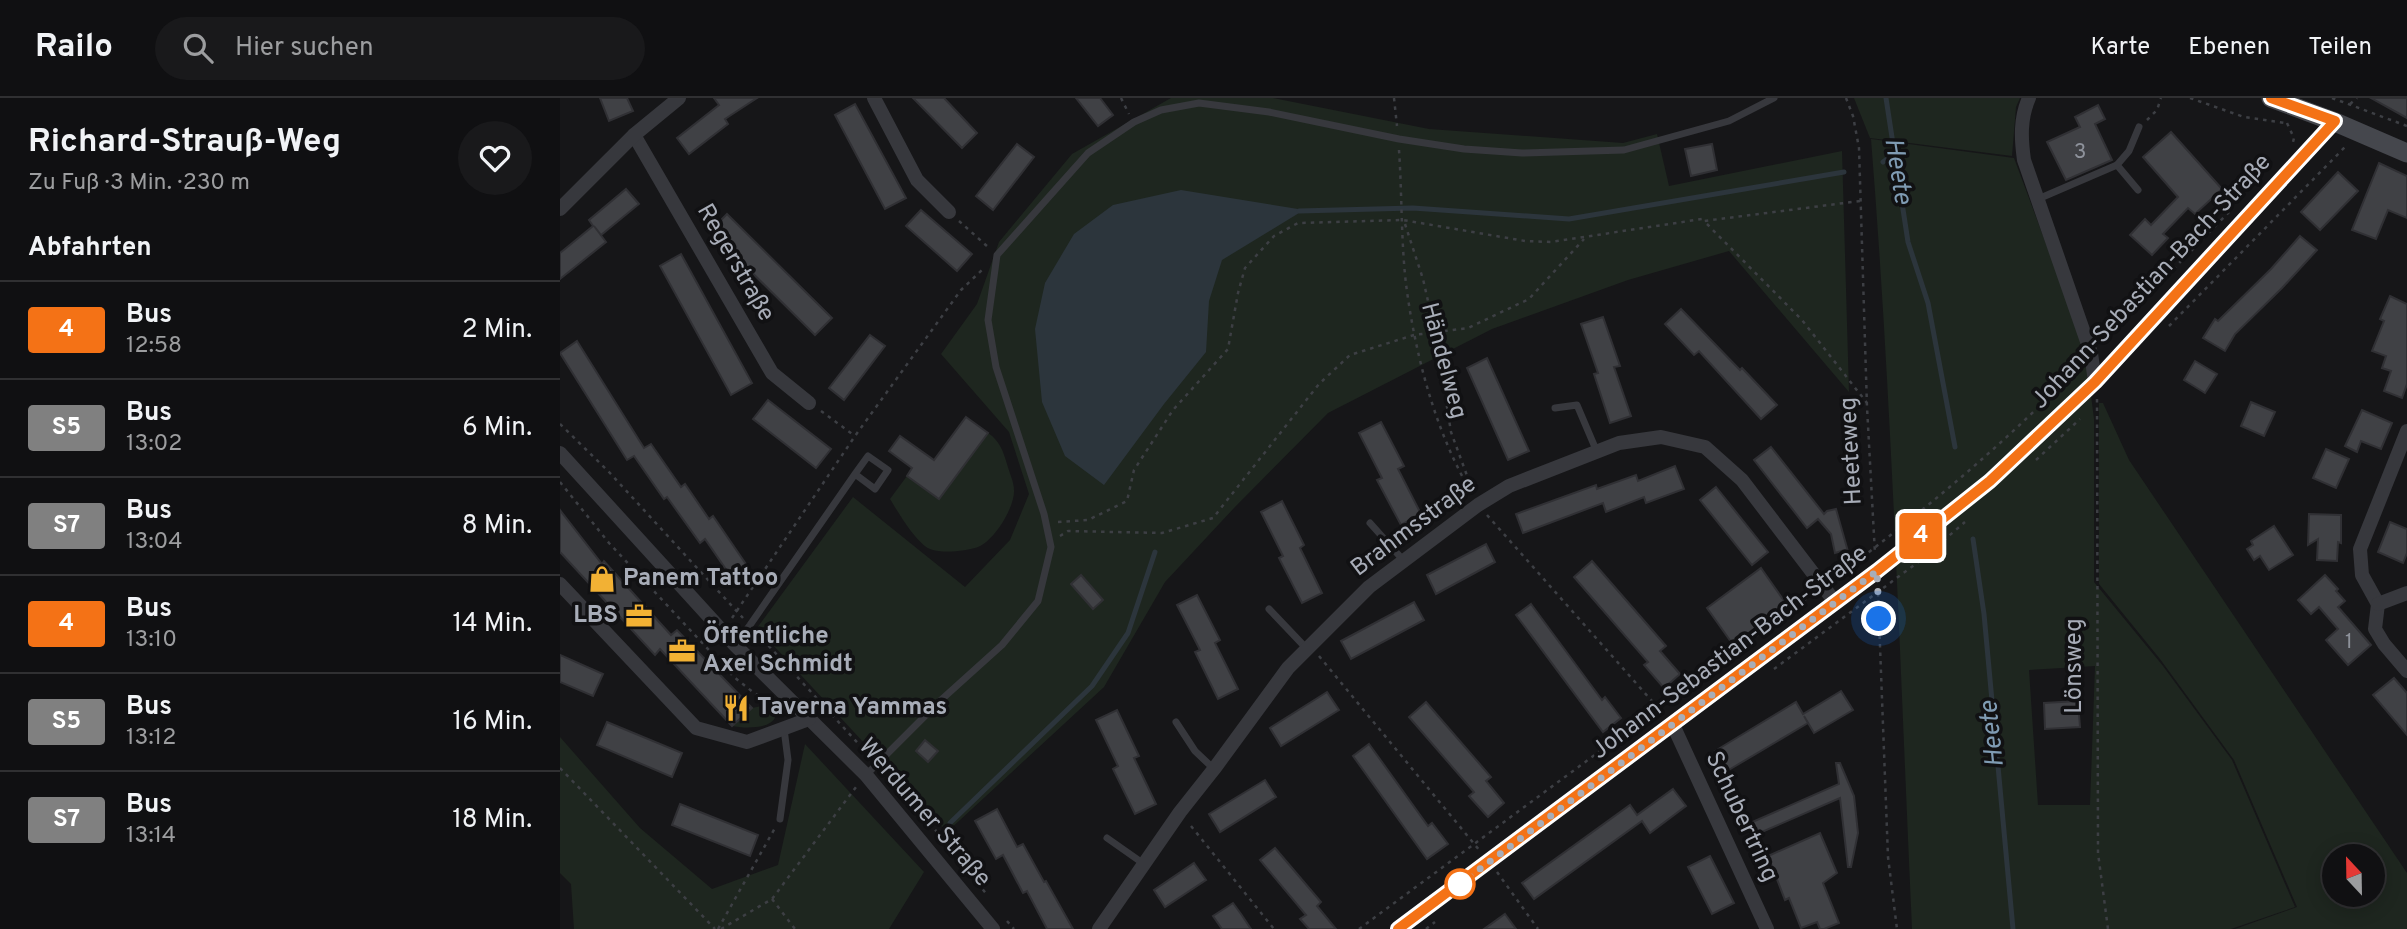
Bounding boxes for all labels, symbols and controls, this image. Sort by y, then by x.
search box [155,17,645,80]
text: Railo [35,27,113,69]
icon: search [179,29,217,67]
text: Hier suchen [235,32,374,65]
text: Karte [2090,33,2150,63]
text: Ebenen [2188,33,2270,63]
text: Teilen [2308,33,2372,63]
button: heart [458,121,532,195]
text: Richard-Strauß-Weg [28,122,341,164]
water label: Heete [1875,136,1919,207]
house number: 3 [2074,139,2086,166]
street label: Johann-Sebastian-Bach-Straße [2026,148,2278,416]
text: Zu Fuß · 3 Min. · 230 m [28,169,250,198]
street label: Regerstraße [689,199,781,327]
text: Abfahrten [28,232,152,265]
text: Bus [126,299,172,332]
street label: Händelweg [1413,300,1473,422]
text: 2 Min. [462,314,532,347]
text: 4 [59,315,74,345]
text: 12:58 [126,332,182,361]
street label: Heeteweg [1834,396,1870,506]
text: Bus [126,397,172,430]
text: 6 Min. [462,412,532,445]
text: S5 [52,413,81,443]
text: 13:02 [126,430,182,459]
street label: Brahmsstraße [1345,470,1483,584]
text: Bus [126,495,172,528]
text: 8 Min. [462,510,532,543]
text: S7 [53,511,80,541]
line badge: 4 [1898,513,1944,559]
text: 4 [1913,521,1929,551]
text: 13:04 [126,528,183,557]
street label: Johann-Sebastian-Bach-Straße [1586,539,1874,767]
shop icon: Panem Tattoo [587,564,617,594]
place label: Panem Tattoo [623,564,778,594]
text: Bus [126,593,172,626]
place label: LBS [573,601,618,631]
office icon: LBS [624,601,654,631]
your location [1861,601,1896,636]
text: 14 Min. [452,608,532,641]
text: 4 [59,609,74,639]
street label: Lönsweg [2060,618,2090,714]
place label: Öffentliche Axel Schmidt [703,620,853,680]
text: 13:10 [126,626,177,655]
house number: 1 [2345,629,2353,656]
office icon: Öffentliche Axel Schmidt [667,636,697,666]
text: Bus [126,691,172,724]
restaurant icon: Taverna Yammas [721,693,751,723]
place label: Taverna Yammas [757,693,947,723]
water label: Heete [1973,699,2013,769]
text: 16 Min. [452,706,532,739]
text: S5 [52,707,81,737]
text: 13:12 [126,724,176,753]
street label: Werdumer Straße [851,732,997,894]
street label: Schubertring [1698,747,1784,887]
text: Bus [126,789,172,822]
text: 18 Min. [452,804,532,837]
text: S7 [53,805,80,835]
text: 13:14 [126,822,176,851]
north arrow [2322,844,2385,906]
map controls [2322,844,2385,907]
unlabelled marker [1445,869,1475,899]

